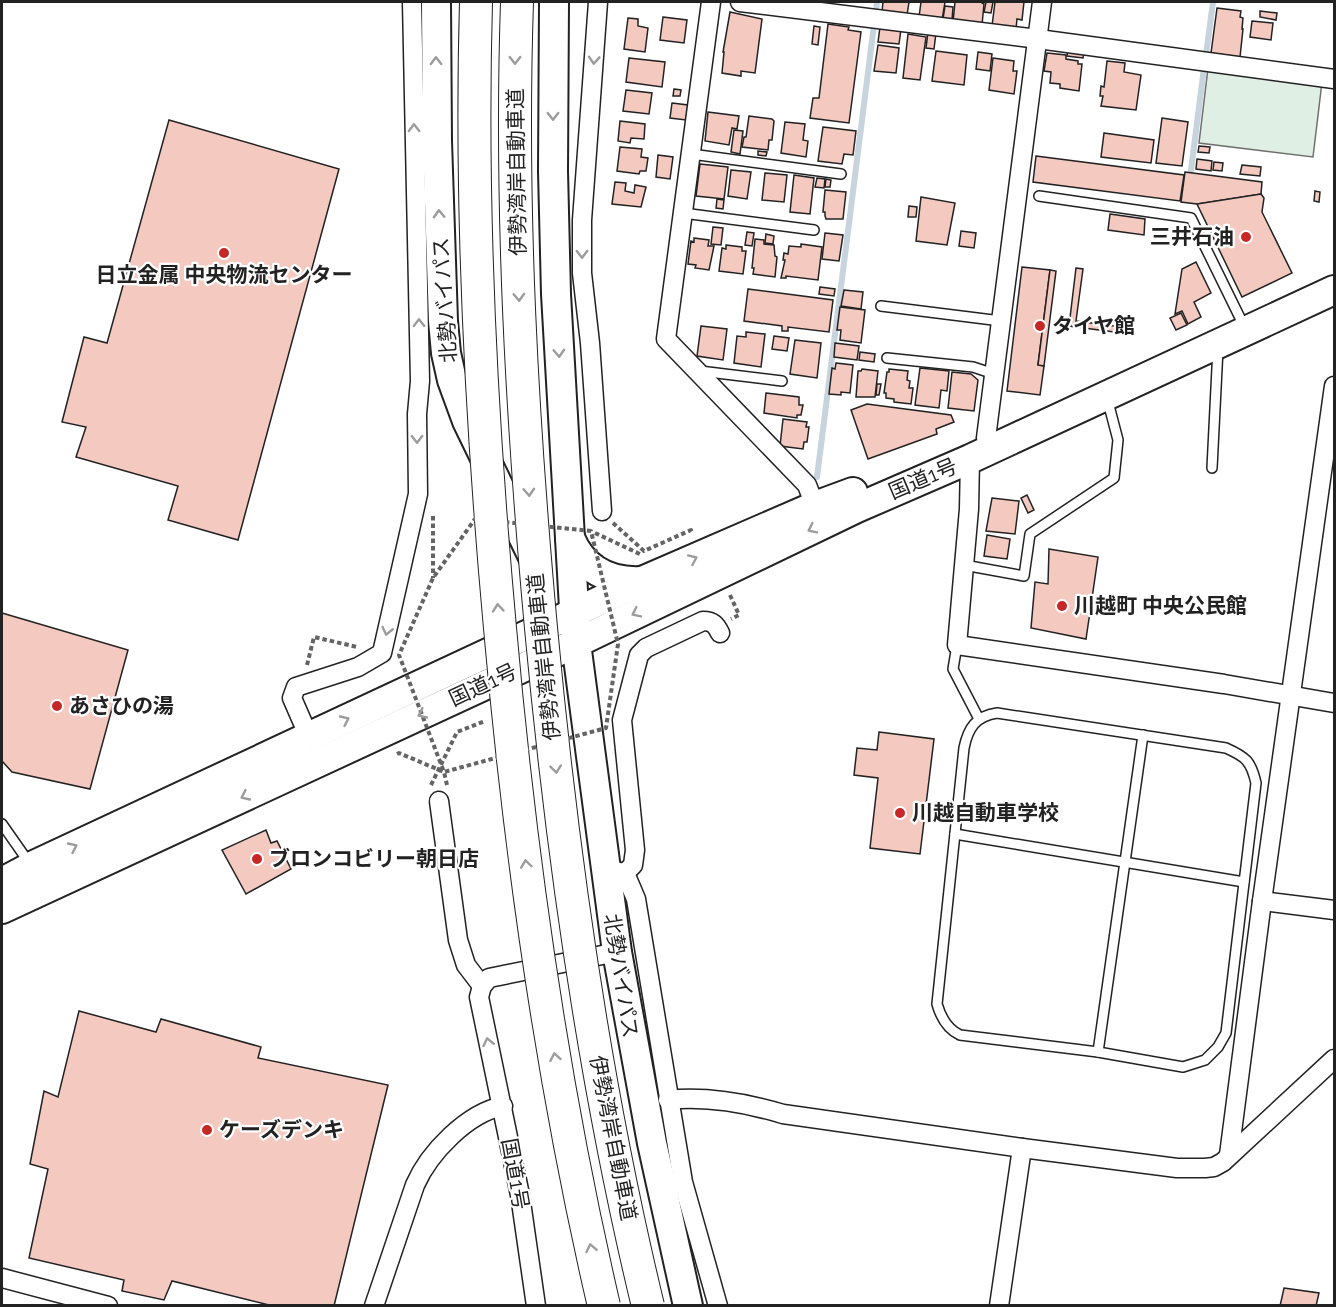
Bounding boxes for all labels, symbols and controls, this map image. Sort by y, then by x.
one-way arrow [509,55,521,64]
one-way arrow [588,55,601,64]
one-way arrow [430,57,442,66]
street label: 伊勢湾岸自動車道 [503,88,530,256]
one-way arrow [547,112,559,121]
one-way arrow [408,123,420,132]
one-way arrow [433,209,446,218]
place label: 三井石油 [1150,224,1234,249]
marker: 三井石油 [1239,230,1253,244]
street label: 北勢バイパス [428,237,461,364]
marker: 日立金属 中央物流センター [217,246,231,260]
one-way arrow [576,250,588,259]
place label: 日立金属 中央物流センター [95,262,353,287]
one-way arrow [513,292,526,301]
place label: タイヤ館 [1052,313,1135,338]
one-way arrow [412,318,425,327]
marker: タイヤ館 [1033,319,1047,333]
one-way arrow [552,349,565,358]
one-way arrow [411,435,424,444]
street label: 国道1号 [885,453,961,504]
one-way arrow [523,487,536,496]
one-way arrow [808,522,819,534]
one-way arrow [687,554,698,566]
street label: 伊勢湾岸自動車道 [522,572,565,742]
place label: 川越町 中央公民館 [1074,593,1247,618]
marker: 川越町 中央公民館 [1055,599,1069,613]
one-way arrow [492,603,505,612]
one-way arrow [632,606,643,618]
one-way arrow [381,626,394,636]
street label: 国道1号 [445,658,521,711]
place label: あさひの湯 [69,693,174,718]
marker: あさひの湯 [50,699,64,713]
one-way arrow [417,706,428,718]
one-way arrow [338,715,349,727]
one-way arrow [549,765,561,774]
one-way arrow [240,789,251,801]
place label: 川越自動車学校 [912,800,1059,825]
marker: 川越自動車学校 [893,806,907,820]
one-way arrow [66,842,77,854]
place label: ブロンコビリー朝日店 [269,846,479,871]
marker: ブロンコビリー朝日店 [250,852,264,866]
one-way arrow [520,859,532,869]
street label: 北勢バイパス [599,912,644,1040]
one-way arrow [482,1037,495,1047]
one-way arrow [550,1052,562,1061]
street label: 伊勢湾岸自動車道 [585,1053,642,1223]
place label: ケーズデンキ [219,1117,344,1142]
marker: ケーズデンキ [200,1123,214,1137]
street label: 国道1号 [497,1136,534,1212]
one-way arrow [585,1244,598,1254]

